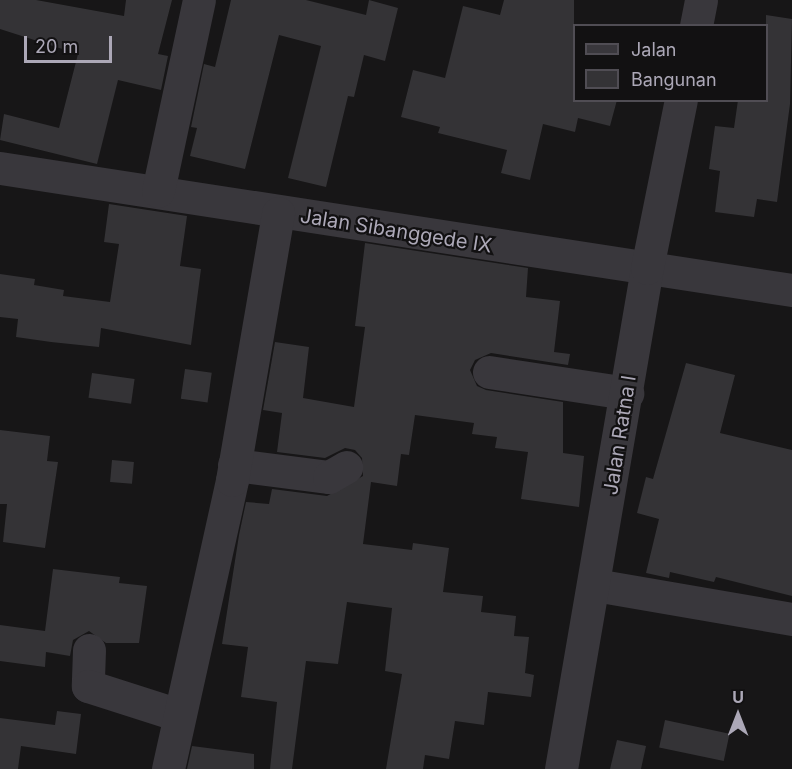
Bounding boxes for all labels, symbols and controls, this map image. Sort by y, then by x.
scale bar [27,24,116,62]
legend [573,24,768,102]
text: 20 m [35,36,78,57]
text: Jalan [631,39,676,60]
text: Bangunan [631,69,717,90]
street label: Jalan Sibanggede IX [298,204,494,258]
street label: Jalan Ratna I [599,373,641,497]
north arrow [708,685,768,745]
text: U [732,687,744,707]

